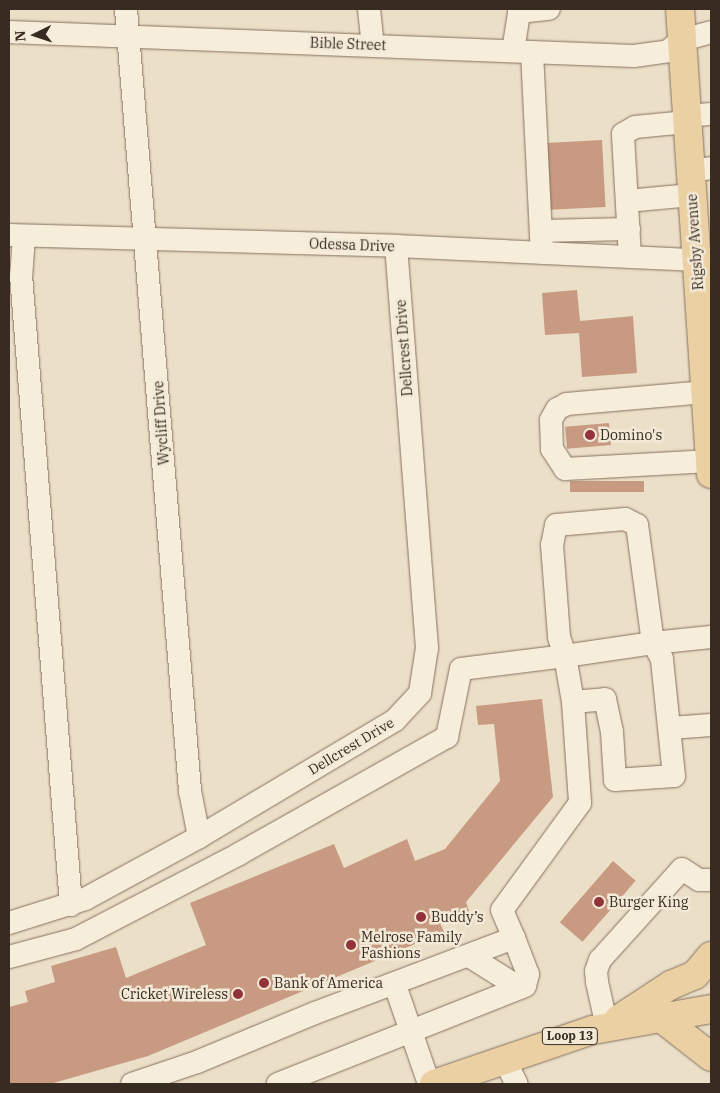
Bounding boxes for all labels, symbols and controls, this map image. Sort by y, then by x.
north arrow [10,10,60,60]
text: N [11,30,29,42]
street label: Bible Street [310,34,386,54]
street label: Rigsby Avenue [683,193,707,291]
street label: Odessa Drive [309,235,395,255]
street label: Dellcrest Drive [392,299,416,397]
street label: Wycliff Drive [150,380,172,466]
place label: Domino's [600,427,662,443]
marker: Domino's [584,429,596,441]
street label: Dellcrest Drive [305,714,397,778]
place label: Burger King [609,894,688,910]
marker: Burger King [593,896,605,908]
place label: Buddy’s [431,909,484,925]
marker: Buddy’s [415,911,427,923]
place label: Melrose Family Fashions [361,929,462,962]
marker: Melrose Family Fashions [345,939,357,951]
place label: Bank of America [274,975,383,991]
marker: Bank of America [258,977,270,989]
place label: Cricket Wireless [121,986,228,1002]
marker: Cricket Wireless [232,988,244,1000]
road number: Loop 13 [541,1026,599,1046]

